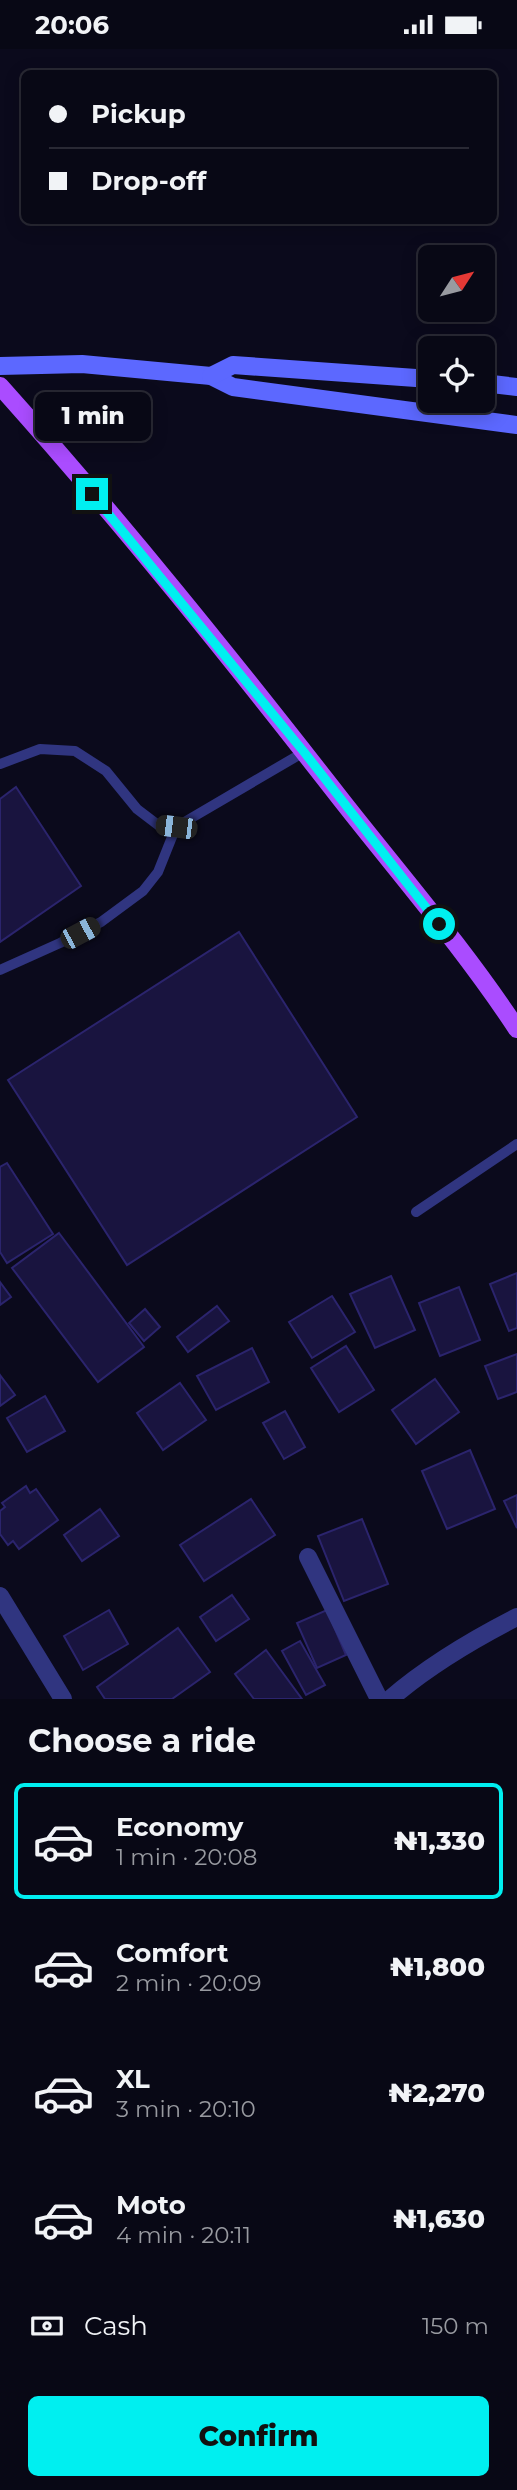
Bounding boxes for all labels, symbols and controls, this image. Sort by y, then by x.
text: 20:06 [35,9,109,41]
text: Pickup [91,98,186,130]
text: Drop-off [91,165,206,197]
north arrow [418,245,495,322]
map controls [418,245,495,413]
button: locate [418,336,495,413]
callout: 1 min [34,393,150,441]
text: 1 min [61,402,125,430]
route end [76,478,108,510]
car [154,814,199,840]
route start [423,908,455,940]
car [57,914,104,952]
text: Choose a ride [28,1721,256,1760]
icon: car [32,1810,95,1873]
text: Economy [116,1811,243,1843]
text: ₦1,330 [394,1825,485,1857]
text: 1 min · 20:08 [116,1843,257,1871]
icon: car [32,1936,95,1999]
text: Comfort [116,1937,228,1969]
text: ₦1,800 [390,1951,485,1983]
text: 2 min · 20:09 [116,1969,261,1997]
icon: car [32,2062,95,2125]
text: XL [116,2063,150,2095]
text: ₦2,270 [389,2077,485,2109]
text: 3 min · 20:10 [116,2095,256,2123]
icon: car [32,2188,95,2251]
text: Moto [116,2189,186,2221]
text: ₦1,630 [393,2203,485,2235]
text: 4 min · 20:11 [116,2221,251,2249]
icon: cash [28,2307,66,2345]
text: Cash [84,2310,148,2342]
text: 150 m [422,2312,489,2340]
button: Confirm [28,2396,489,2476]

